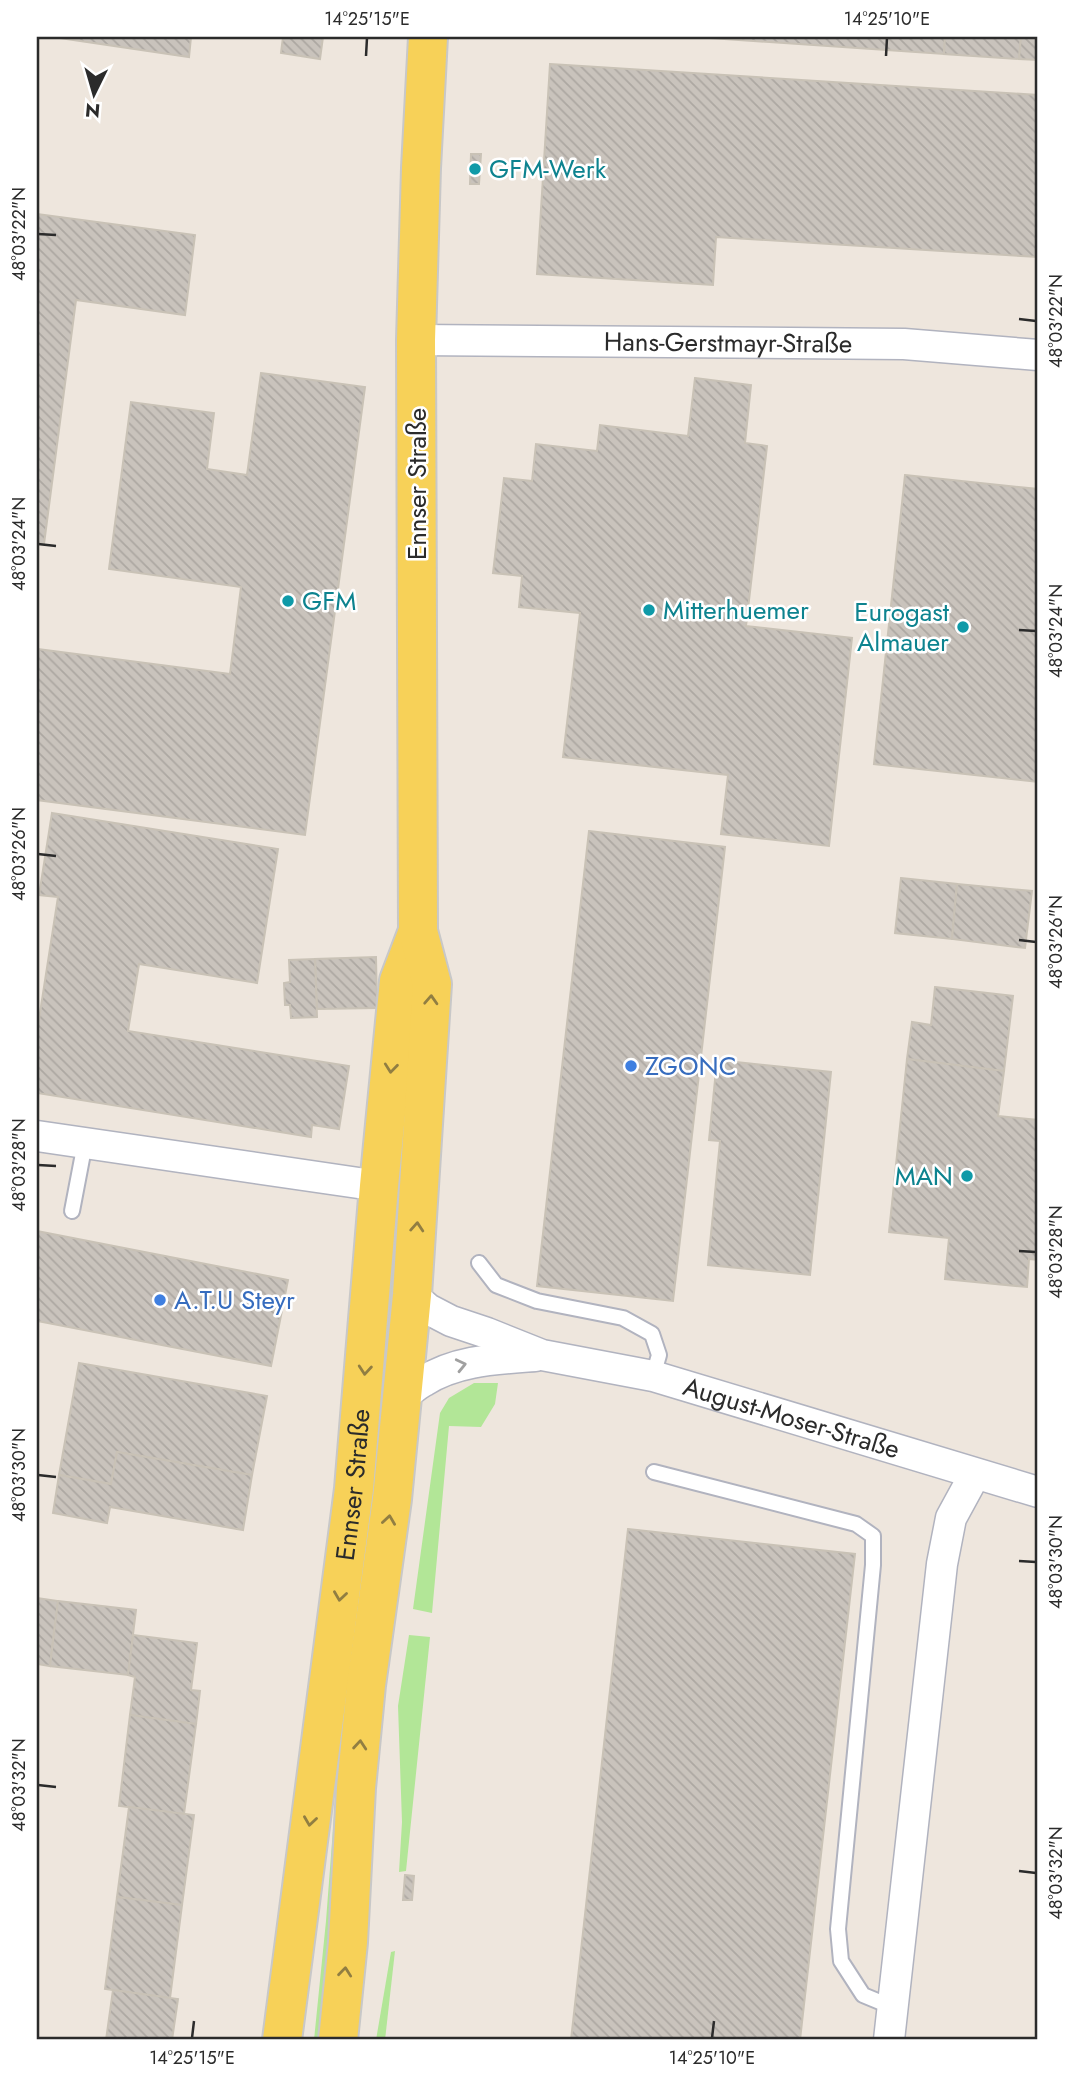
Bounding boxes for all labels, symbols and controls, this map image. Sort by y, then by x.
text: 14°25'15"E [324,6,410,32]
text: 14°25'10"E [844,6,930,32]
north arrow [60,60,130,130]
text: N [84,96,101,125]
place label: GFM-Werk [489,150,607,188]
marker: GFM-Werk [467,161,483,177]
text: 48°03'22"N [6,187,32,281]
text: 48°03'22"N [1043,274,1069,368]
street label: Hans-Gerstmayr-Straße [604,323,852,363]
street label: Ennser Straße [398,408,436,560]
text: 48°03'24"N [6,497,32,591]
place label: GFM [302,582,356,620]
text: 48°03'24"N [1043,584,1069,678]
place label: Mitterhuemer [663,591,809,629]
marker: GFM [280,593,296,609]
place label: Eurogast Almauer [854,593,950,661]
marker: Mitterhuemer [641,602,657,618]
marker: Eurogast Almauer [955,619,971,635]
text: 48°03'26"N [6,807,32,901]
text: 48°03'26"N [1043,895,1069,989]
one-way arrow [423,994,438,1005]
place label: ZGONC [645,1047,737,1085]
marker: ZGONC [623,1058,639,1074]
one-way arrow [384,1063,399,1074]
text: 48°03'28"N [6,1118,32,1212]
place label: MAN [895,1157,953,1195]
marker: MAN [959,1168,975,1184]
text: 48°03'28"N [1043,1205,1069,1299]
one-way arrow [409,1221,424,1232]
place label: A.T.U Steyr [174,1281,295,1319]
marker: A.T.U Steyr [152,1292,168,1308]
one-way arrow [455,1359,467,1374]
one-way arrow [357,1364,372,1376]
street label: August-Moser-Straße [679,1367,904,1468]
street label: Ennser Straße [326,1407,380,1563]
text: 48°03'30"N [6,1428,32,1522]
one-way arrow [381,1514,396,1526]
text: 48°03'30"N [1043,1515,1069,1609]
one-way arrow [332,1590,347,1602]
text: 48°03'32"N [6,1738,32,1832]
one-way arrow [352,1740,367,1751]
one-way arrow [302,1815,317,1827]
text: 48°03'32"N [1043,1826,1069,1920]
one-way arrow [337,1967,352,1978]
text: 14°25'15"E [149,2045,235,2071]
text: 14°25'10"E [669,2045,755,2071]

